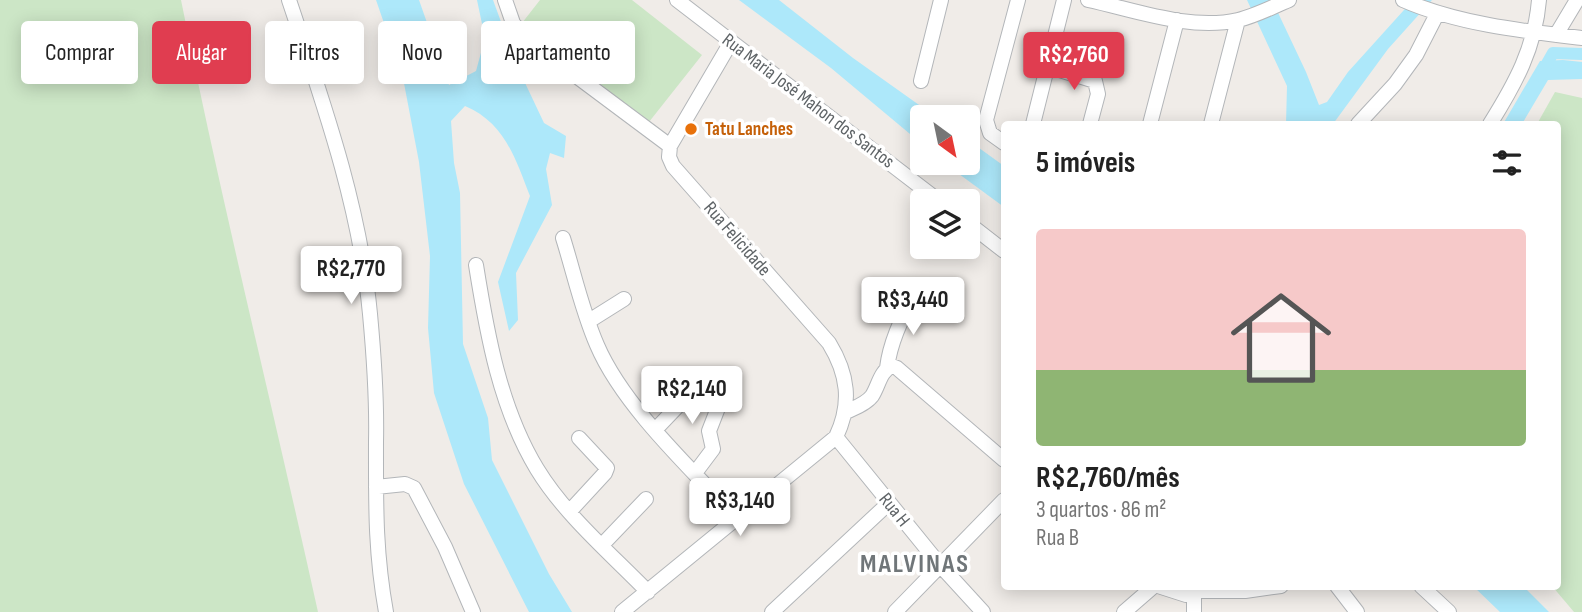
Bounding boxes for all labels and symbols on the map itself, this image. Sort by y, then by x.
street label: Rua Maria José Mahon dos Santos [717,29,899,173]
pin: R$2,760 [1009,32,1139,92]
north arrow [910,105,980,175]
place label: Tatu Lanches [705,118,793,141]
marker: Tatu Lanches [683,121,699,137]
street label: Rua Felicidade [698,197,776,281]
pin: R$2,770 [286,246,416,306]
pin: R$3,440 [848,278,978,337]
pin: R$2,140 [627,366,757,426]
pin: R$3,140 [675,478,805,538]
street label: Rua H [874,488,914,532]
district label: MALVINAS [860,549,970,580]

